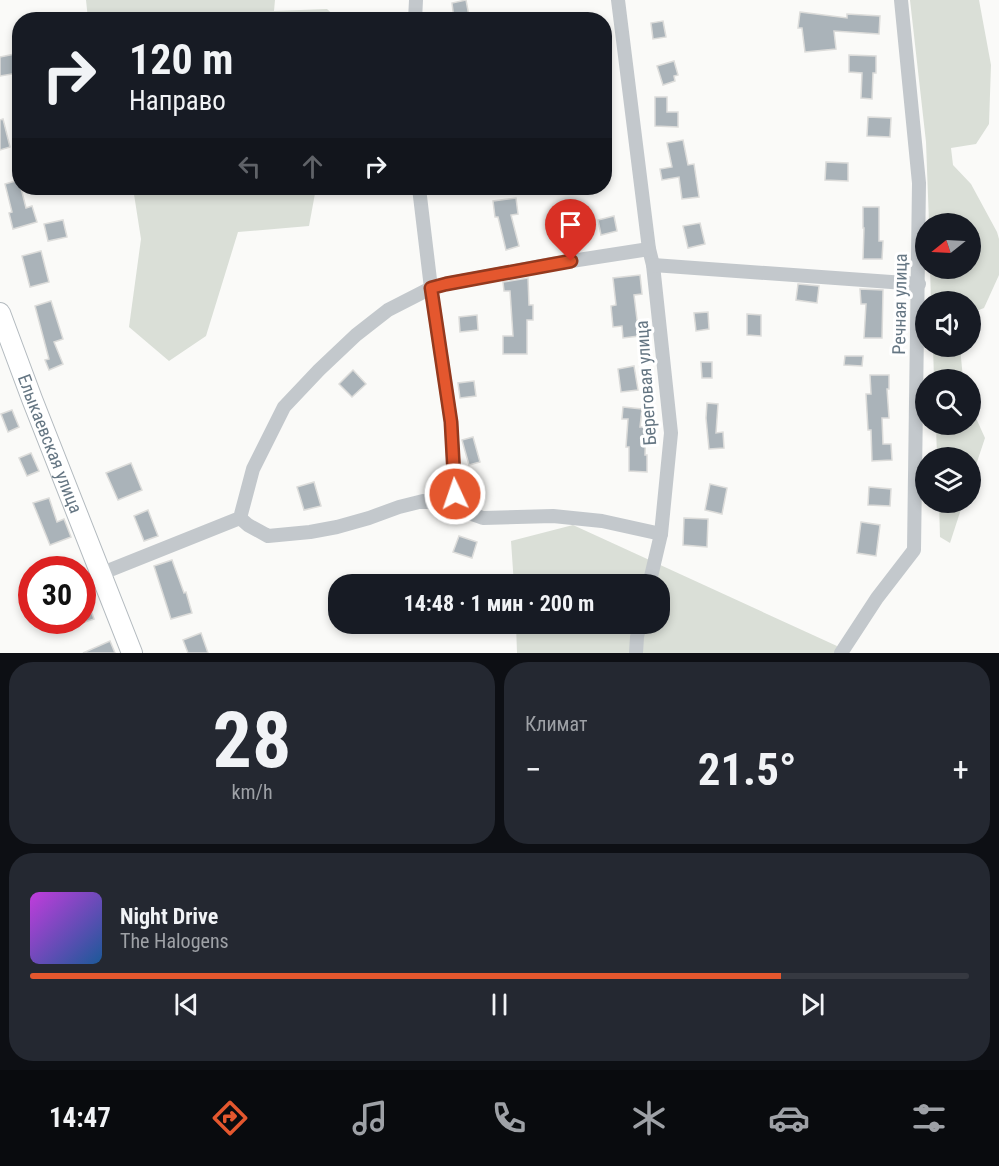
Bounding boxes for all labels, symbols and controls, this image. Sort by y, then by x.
text: 120 m [129,35,234,84]
icon: right [30,36,108,114]
text: Направо [129,85,226,117]
icon: left [233,150,266,183]
icon: ahead [296,150,329,183]
icon: right [359,150,392,183]
pin [545,199,596,261]
icon: arrive [554,208,587,241]
north arrow [915,213,981,279]
map controls [915,213,981,513]
street label: Речная улица [888,253,911,355]
button: sound [915,291,981,357]
street label: Береговая улица [631,320,660,446]
button: search [915,369,981,435]
street label: Елыкаевская улица [14,371,87,516]
button: layers [915,447,981,513]
position arrow [423,462,487,526]
speed limit sign: 30 [18,556,96,634]
text: 14:48 · 1 мин · 200 m [404,591,594,616]
text: 28 [213,695,291,786]
text: Климат [525,712,587,736]
text: 21.5° [698,743,796,796]
text: − [525,750,542,789]
text: + [953,750,969,789]
text: km/h [231,780,273,804]
text: Night Drive [120,904,218,929]
text: The Halogens [120,929,229,953]
icon: previous [170,988,203,1021]
icon: pause [483,988,516,1021]
icon: next [796,988,829,1021]
icon: directions [209,1097,251,1139]
icon: music [349,1097,391,1139]
icon: phone [488,1097,530,1139]
icon: climate [628,1097,670,1139]
icon: car [768,1097,810,1139]
icon: filters [908,1097,950,1139]
text: 14:47 [49,1102,111,1134]

